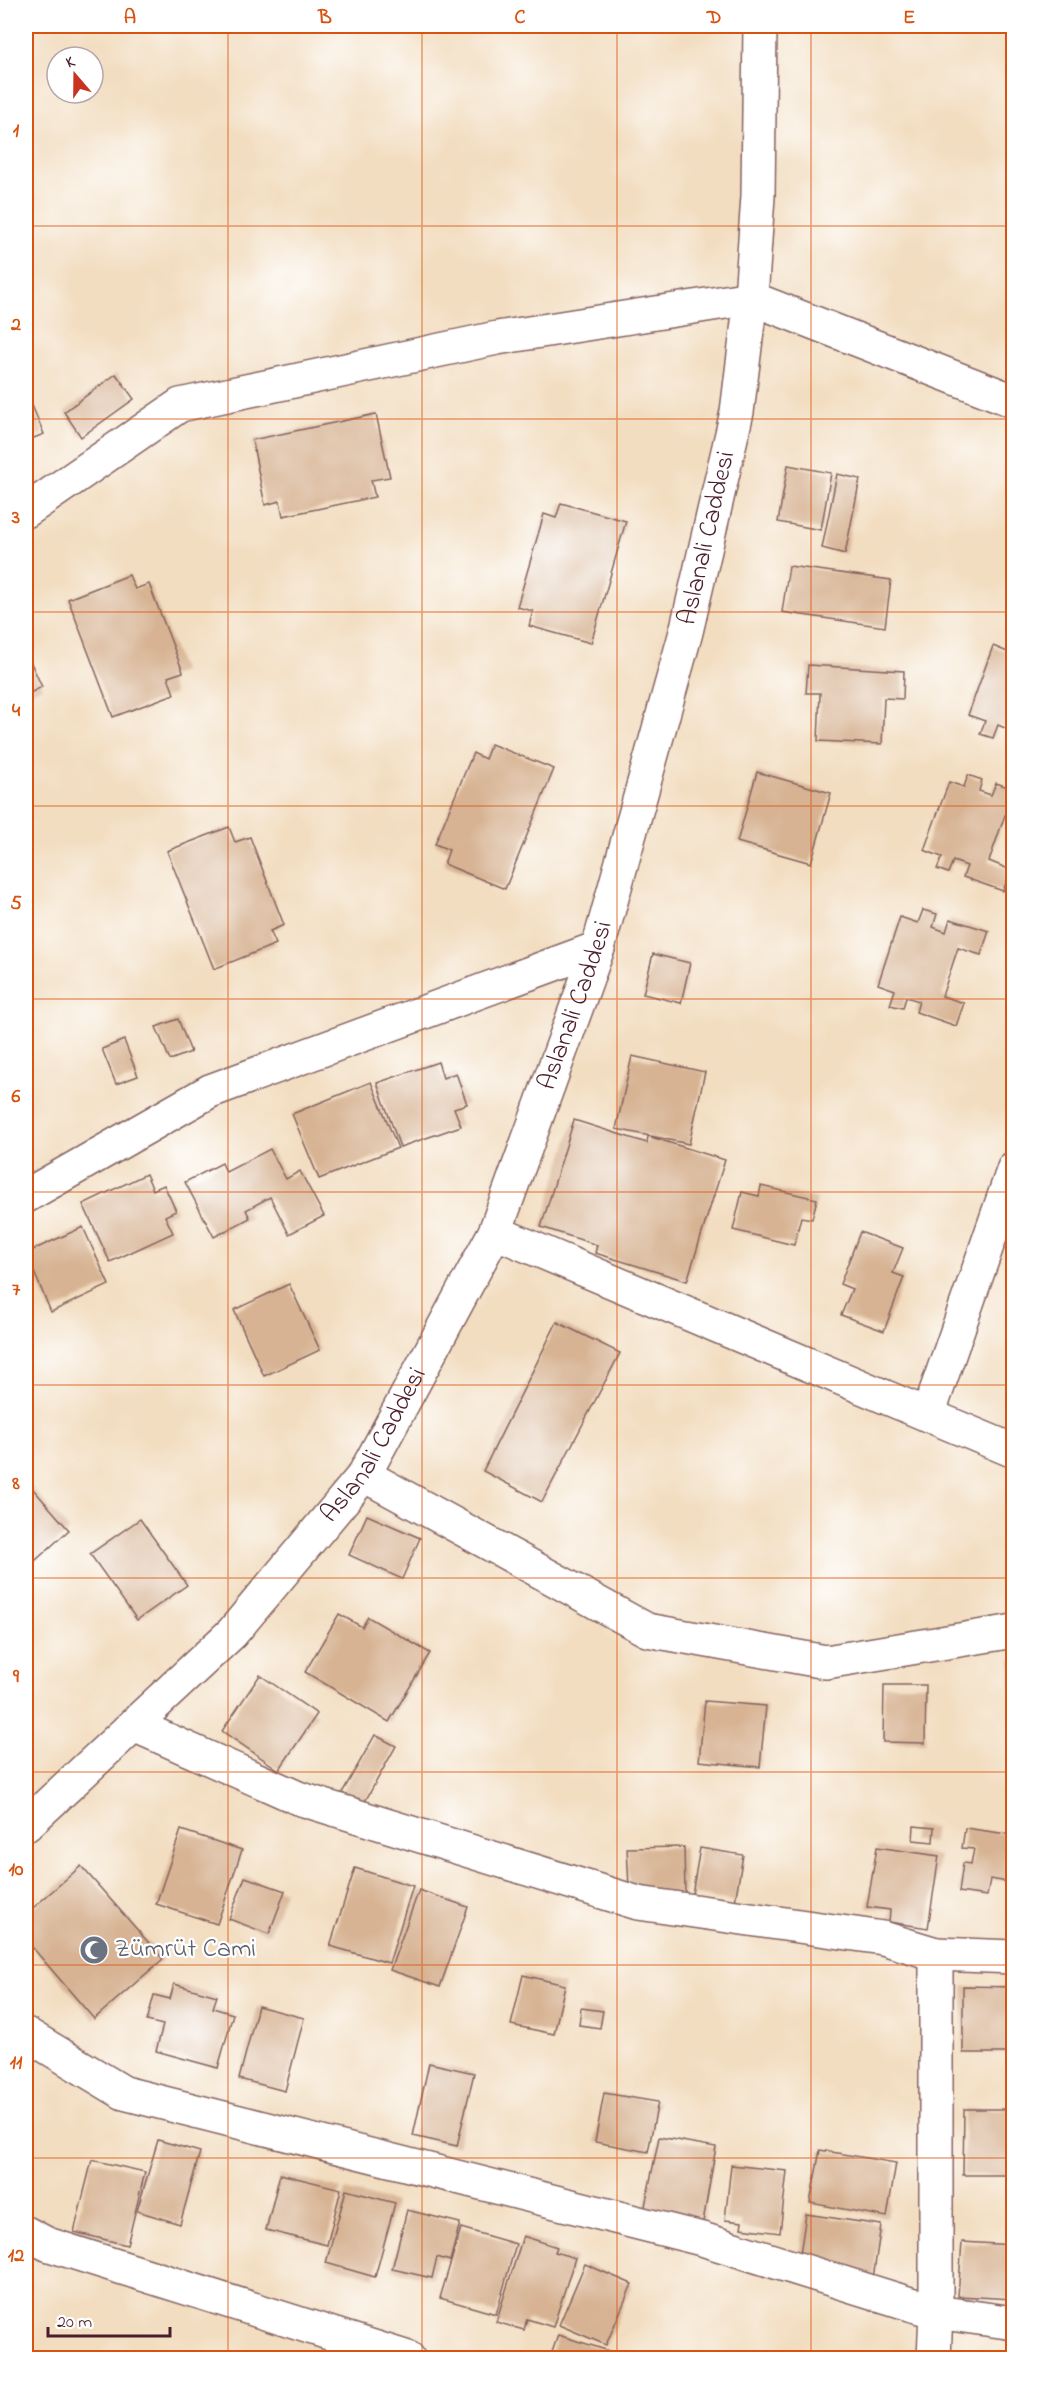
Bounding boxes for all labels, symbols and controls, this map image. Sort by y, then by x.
text: A [124,4,136,33]
text: B [317,4,332,33]
text: C [515,4,526,33]
text: D [706,4,721,33]
text: E [903,4,915,33]
north arrow [45,45,105,105]
text: K [63,50,79,75]
text: 1 [13,117,20,146]
text: 2 [10,311,21,340]
street label: Aslanali Caddesi [669,448,746,629]
text: 3 [11,504,20,533]
text: 4 [12,697,21,726]
text: 5 [10,890,22,919]
street label: Aslanali Caddesi [529,917,624,1096]
text: 6 [12,1083,21,1112]
text: 7 [12,1276,21,1305]
street label: Aslanali Caddesi [312,1361,437,1532]
text: 8 [11,1470,20,1499]
text: 9 [12,1663,20,1692]
text: 10 [9,1856,24,1885]
place label: Zümrüt Cami [115,1931,256,1969]
mosque icon: Zümrüt Cami [78,1934,110,1966]
text: 11 [10,2049,23,2078]
text: 12 [8,2242,24,2271]
scale bar [48,2300,170,2338]
text: 20 m [57,2310,92,2336]

